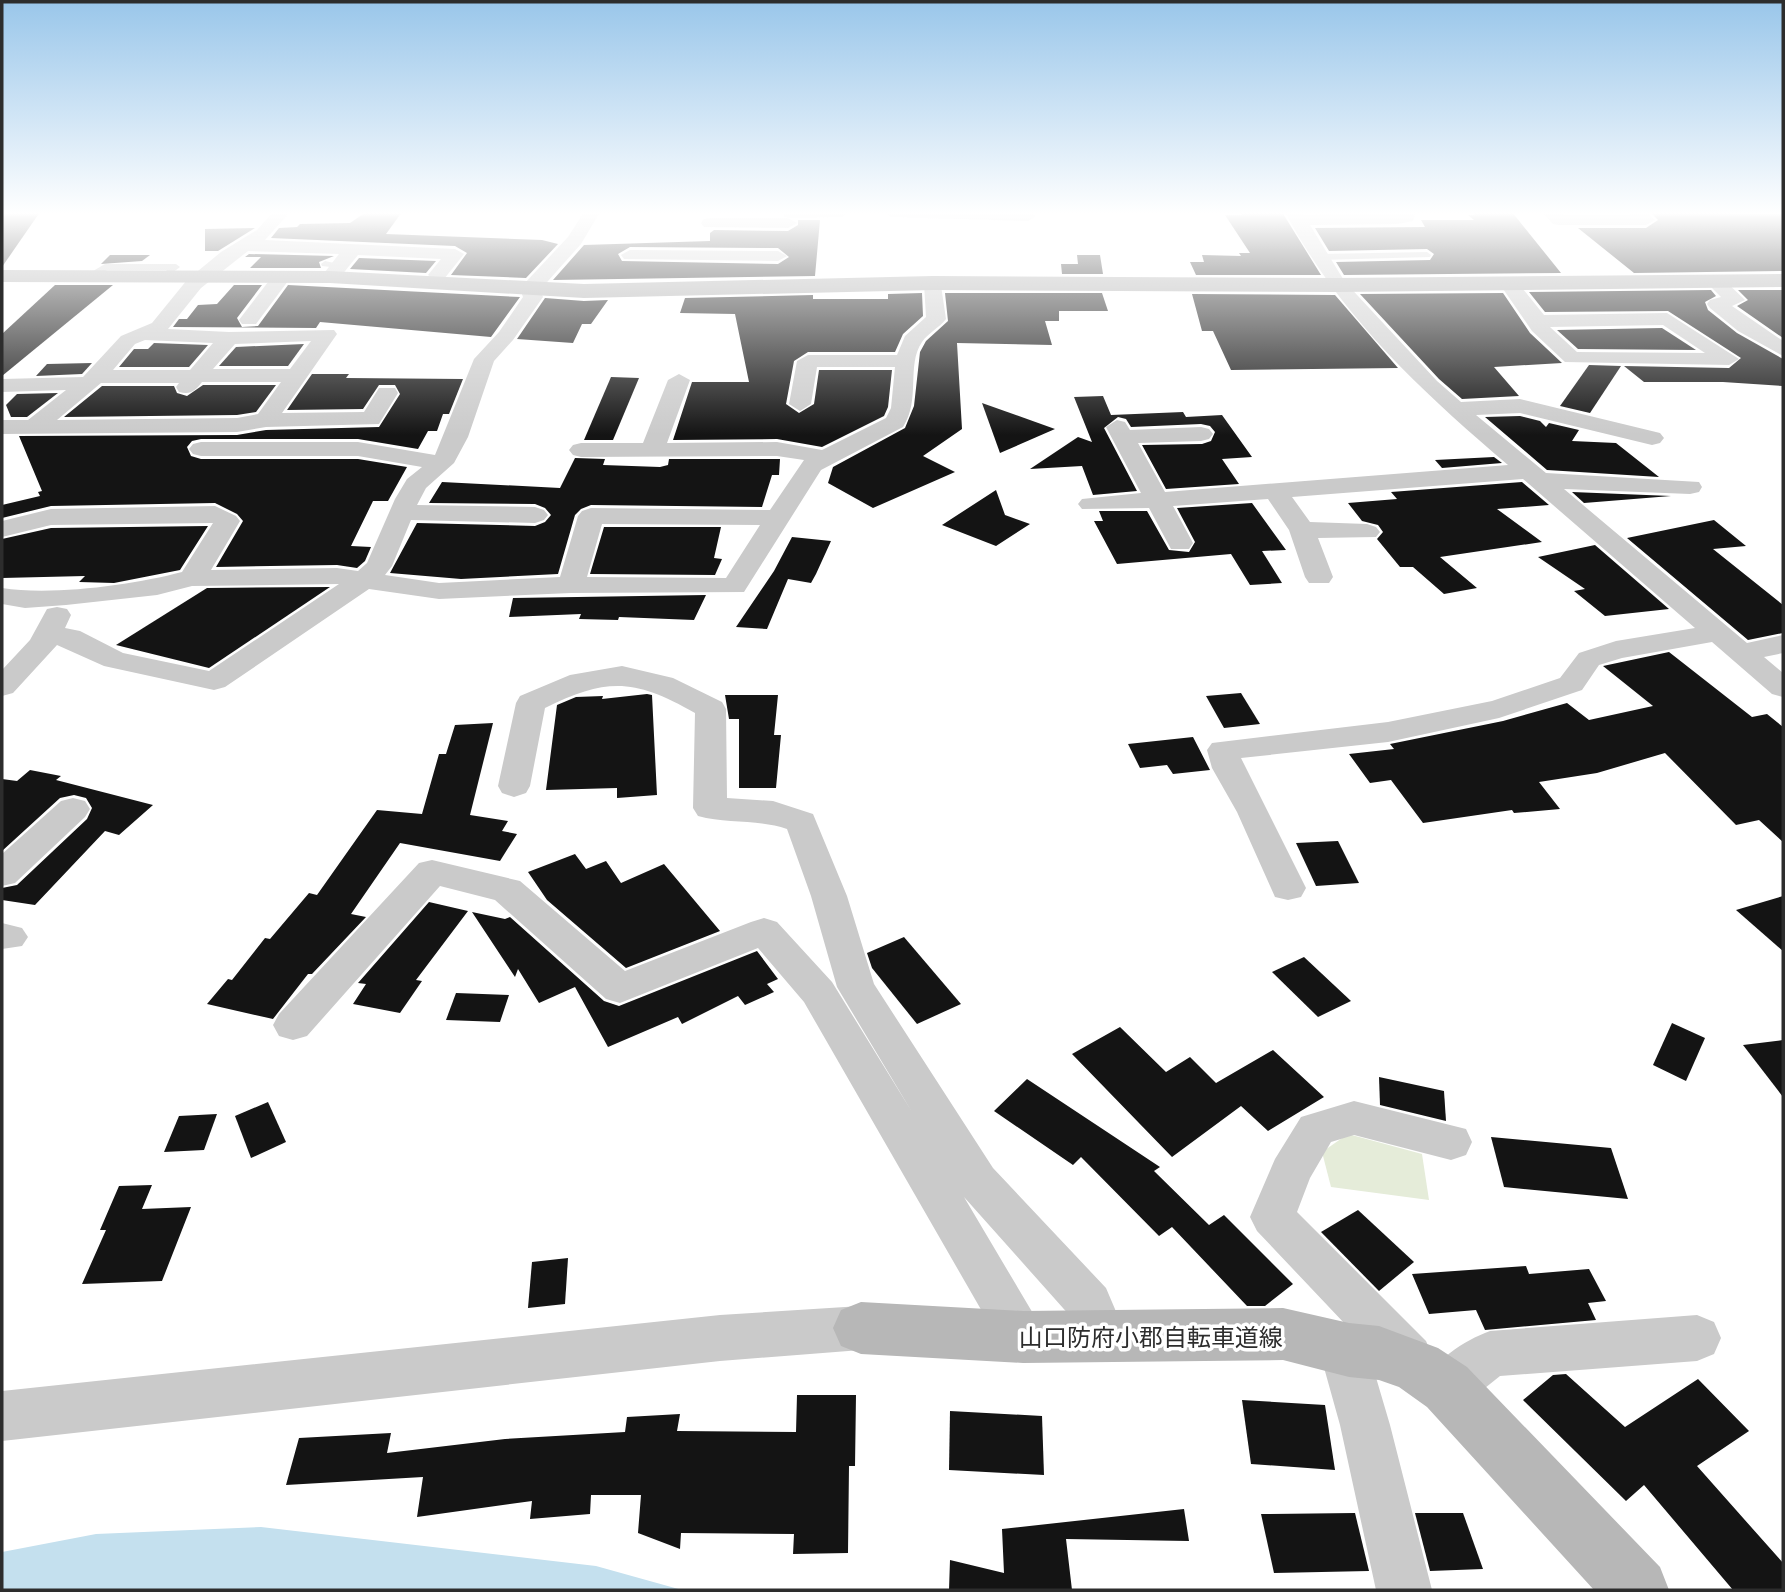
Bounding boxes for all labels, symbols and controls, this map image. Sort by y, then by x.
street label: 山口防府小郡自転車道線 [1019,1320,1283,1353]

